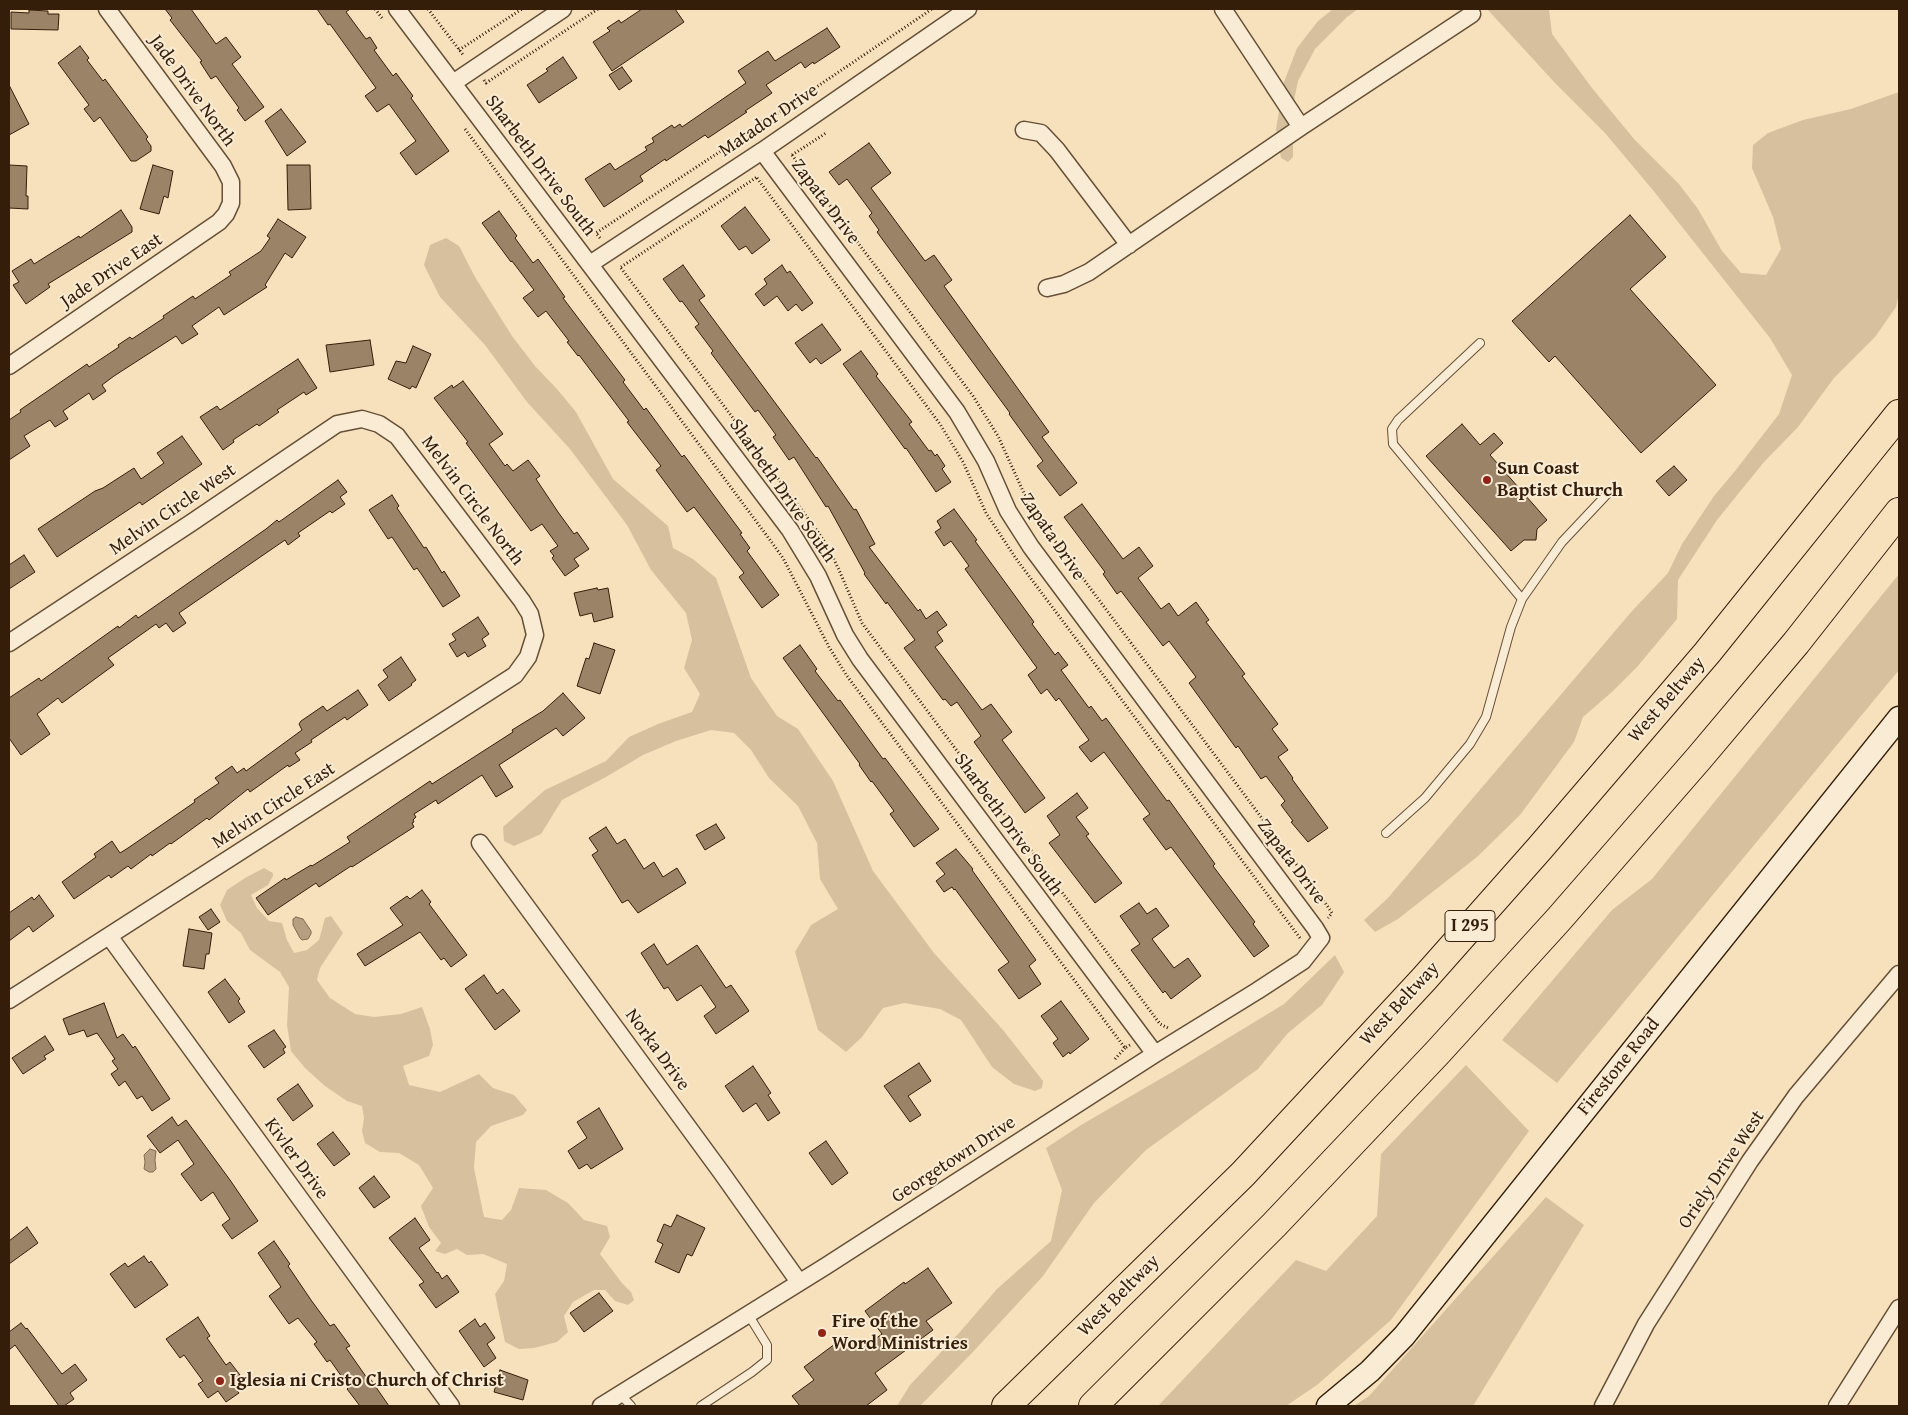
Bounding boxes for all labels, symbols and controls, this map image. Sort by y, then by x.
street label: Jade Drive North [144,31,240,151]
street label: Matador Drive [715,79,823,163]
street label: Sharbeth Drive South [480,91,600,241]
street label: Zapata Drive [786,155,864,249]
street label: Jade Drive East [57,229,167,313]
street label: Sharbeth Drive South [724,415,840,567]
street label: Melvin Circle North [416,432,528,570]
place label: Sun Coast Baptist Church [1497,458,1623,502]
street label: Melvin Circle West [105,459,241,561]
marker: Sun Coast Baptist Church [1481,474,1493,486]
street label: Zapata Drive [1014,489,1090,585]
street label: West Beltway [1624,652,1710,748]
street label: Sharbeth Drive South [949,749,1067,901]
street label: Melvin Circle East [208,758,340,854]
street label: Zapata Drive [1252,815,1330,909]
road number: I 295 [1445,910,1495,941]
street label: West Beltway [1355,957,1445,1051]
street label: Norka Drive [620,1005,694,1095]
street label: Firestone Road [1573,1014,1665,1120]
street label: Oriely Drive West [1674,1106,1770,1234]
street label: Georgetown Drive [888,1111,1020,1209]
street label: Kivler Drive [259,1114,333,1204]
street label: West Beltway [1073,1250,1165,1342]
place label: Fire of the Word Ministries [832,1311,968,1355]
marker: Fire of the Word Ministries [816,1327,828,1339]
place label: Iglesia ni Cristo Church of Christ [230,1370,504,1392]
marker: Iglesia ni Cristo Church of Christ [214,1375,226,1387]

